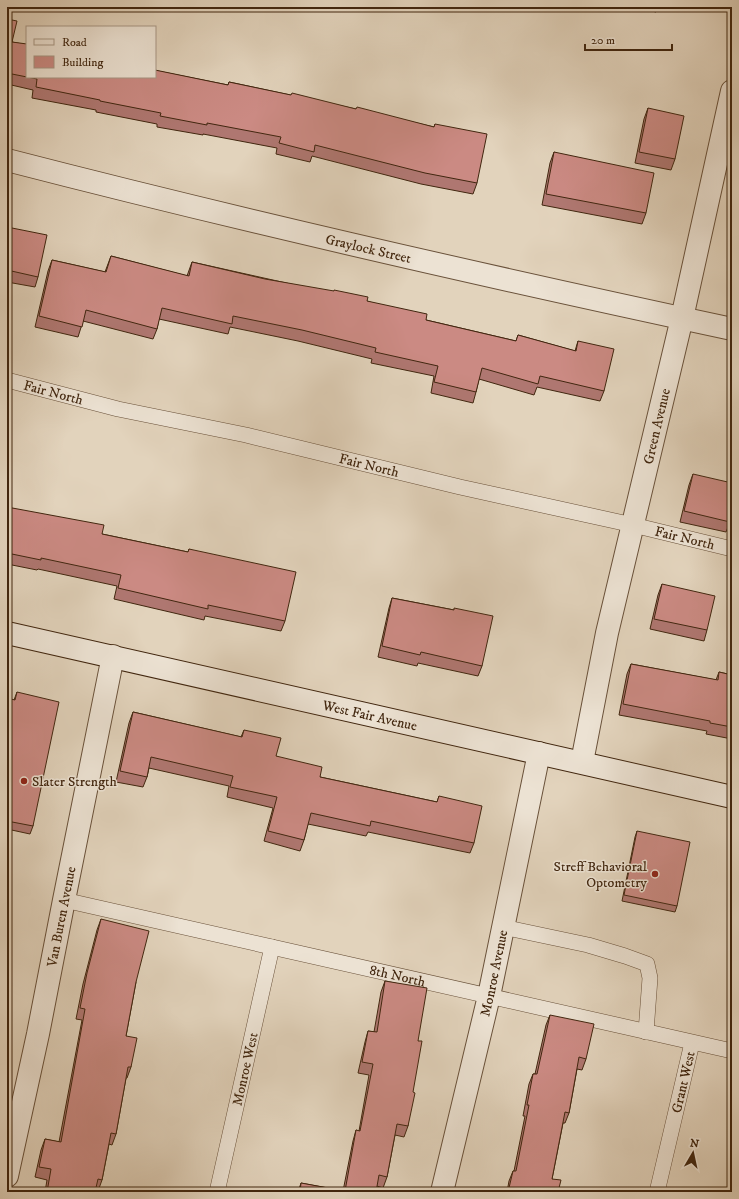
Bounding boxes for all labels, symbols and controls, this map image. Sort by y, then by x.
legend [26,26,156,78]
scale bar [585,26,672,52]
text: 20 m [591,33,615,48]
text: Road [62,35,87,50]
text: Building [62,55,103,70]
street label: Graylock Street [324,231,413,268]
street label: Fair North [21,377,86,410]
street label: Green Avenue [640,387,675,466]
street label: Fair North [337,450,401,482]
street label: Fair North [653,523,717,555]
street label: West Fair Avenue [320,696,419,736]
place label: Slater Strength [32,773,117,791]
marker: Slater Strength [19,776,29,786]
place label: Streff Behavioral Optometry [554,858,648,892]
street label: Van Buren Avenue [43,865,81,969]
marker: Streff Behavioral Optometry [650,869,660,879]
street label: Monroe Avenue [476,928,512,1018]
street label: 8th North [368,961,428,992]
street label: Monroe West [229,1030,263,1108]
street label: Grant West [668,1049,700,1115]
north arrow [673,1133,713,1173]
text: N [689,1136,700,1152]

